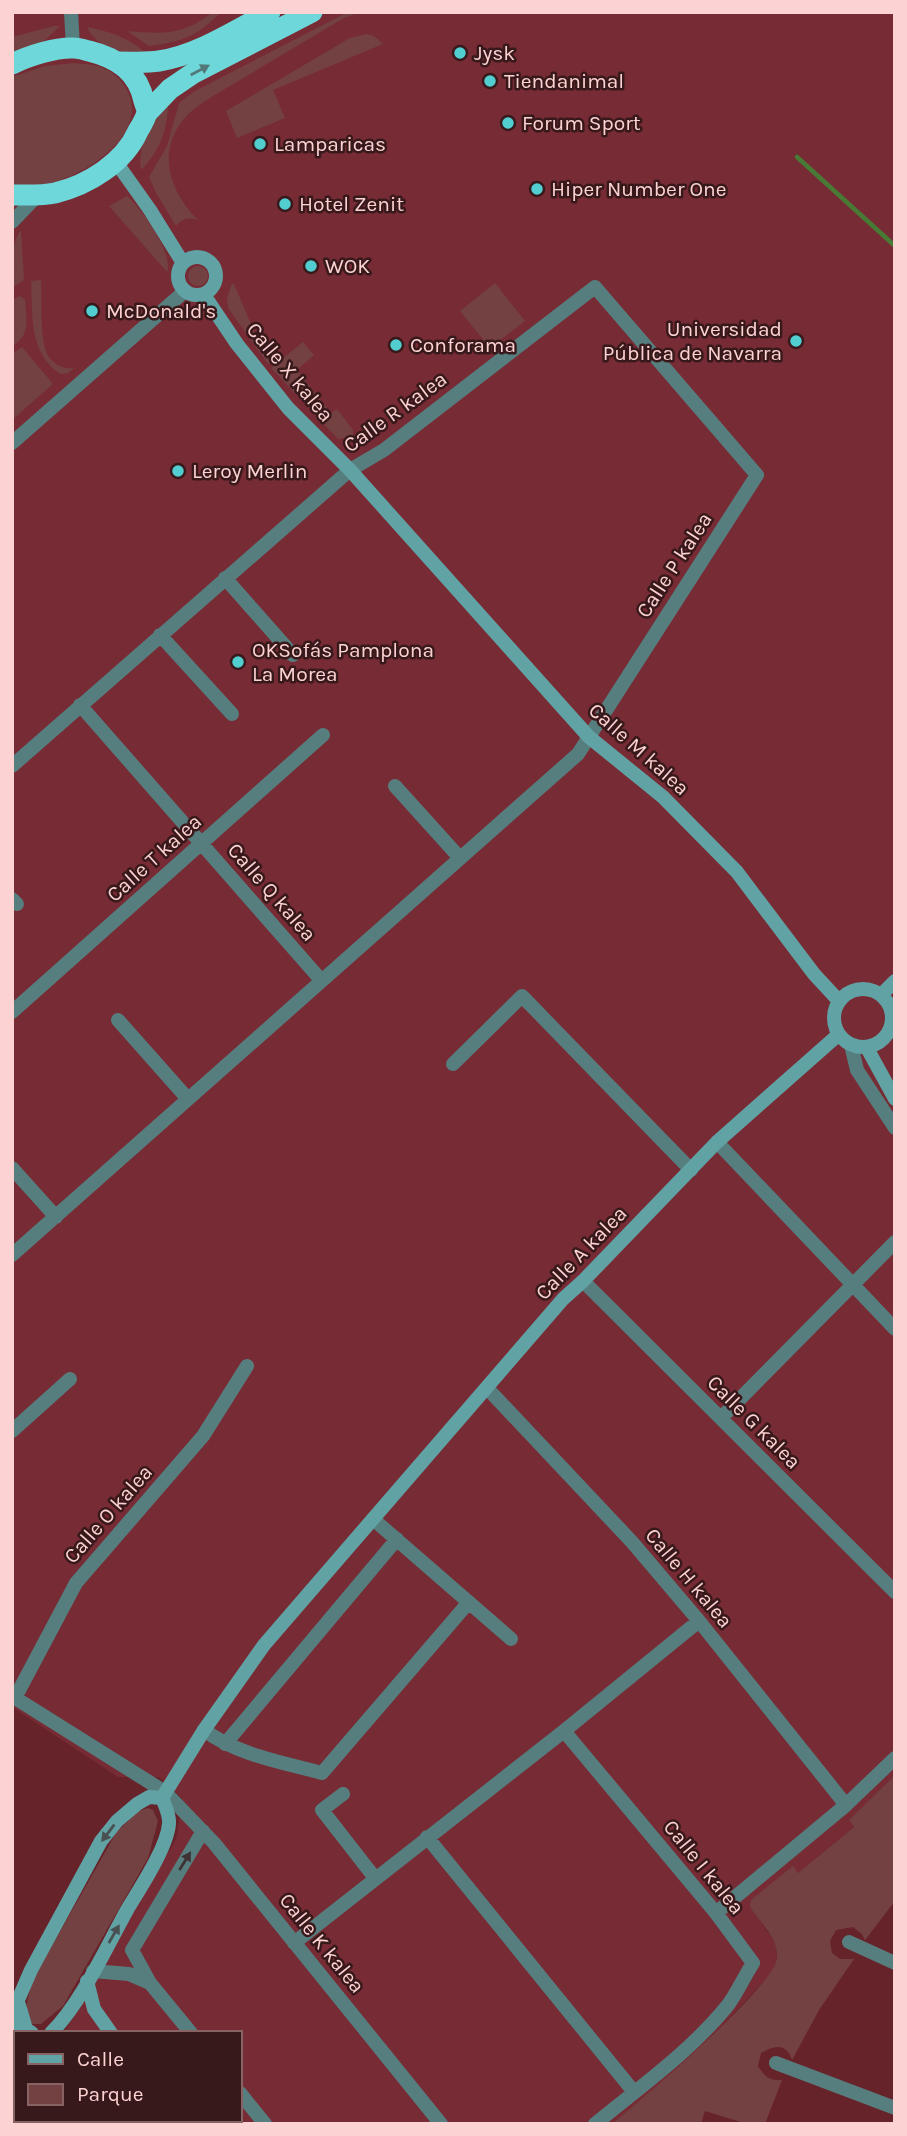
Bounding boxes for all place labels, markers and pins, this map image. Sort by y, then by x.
place label: Jysk [474,41,515,65]
marker: Jysk [452,45,468,61]
place label: Tiendanimal [504,69,624,93]
marker: Tiendanimal [482,73,498,89]
place label: Forum Sport [522,111,641,135]
marker: Forum Sport [500,115,516,131]
place label: Lamparicas [274,132,386,156]
marker: Lamparicas [252,136,268,152]
place label: Hiper Number One [551,177,726,201]
marker: Hiper Number One [529,181,545,197]
place label: Hotel Zenit [299,192,404,216]
marker: Hotel Zenit [277,196,293,212]
place label: WOK [325,254,370,278]
marker: WOK [303,258,319,274]
place label: McDonald's [106,299,216,323]
marker: McDonald's [84,303,100,319]
place label: Universidad Pública de Navarra [603,317,782,365]
place label: Conforama [410,333,516,357]
marker: Universidad Pública de Navarra [788,333,804,349]
marker: Conforama [388,337,404,353]
place label: Leroy Merlin [192,459,307,483]
marker: Leroy Merlin [170,463,186,479]
place label: OKSofás Pamplona La Morea [252,638,434,686]
marker: OKSofás Pamplona La Morea [230,654,246,670]

